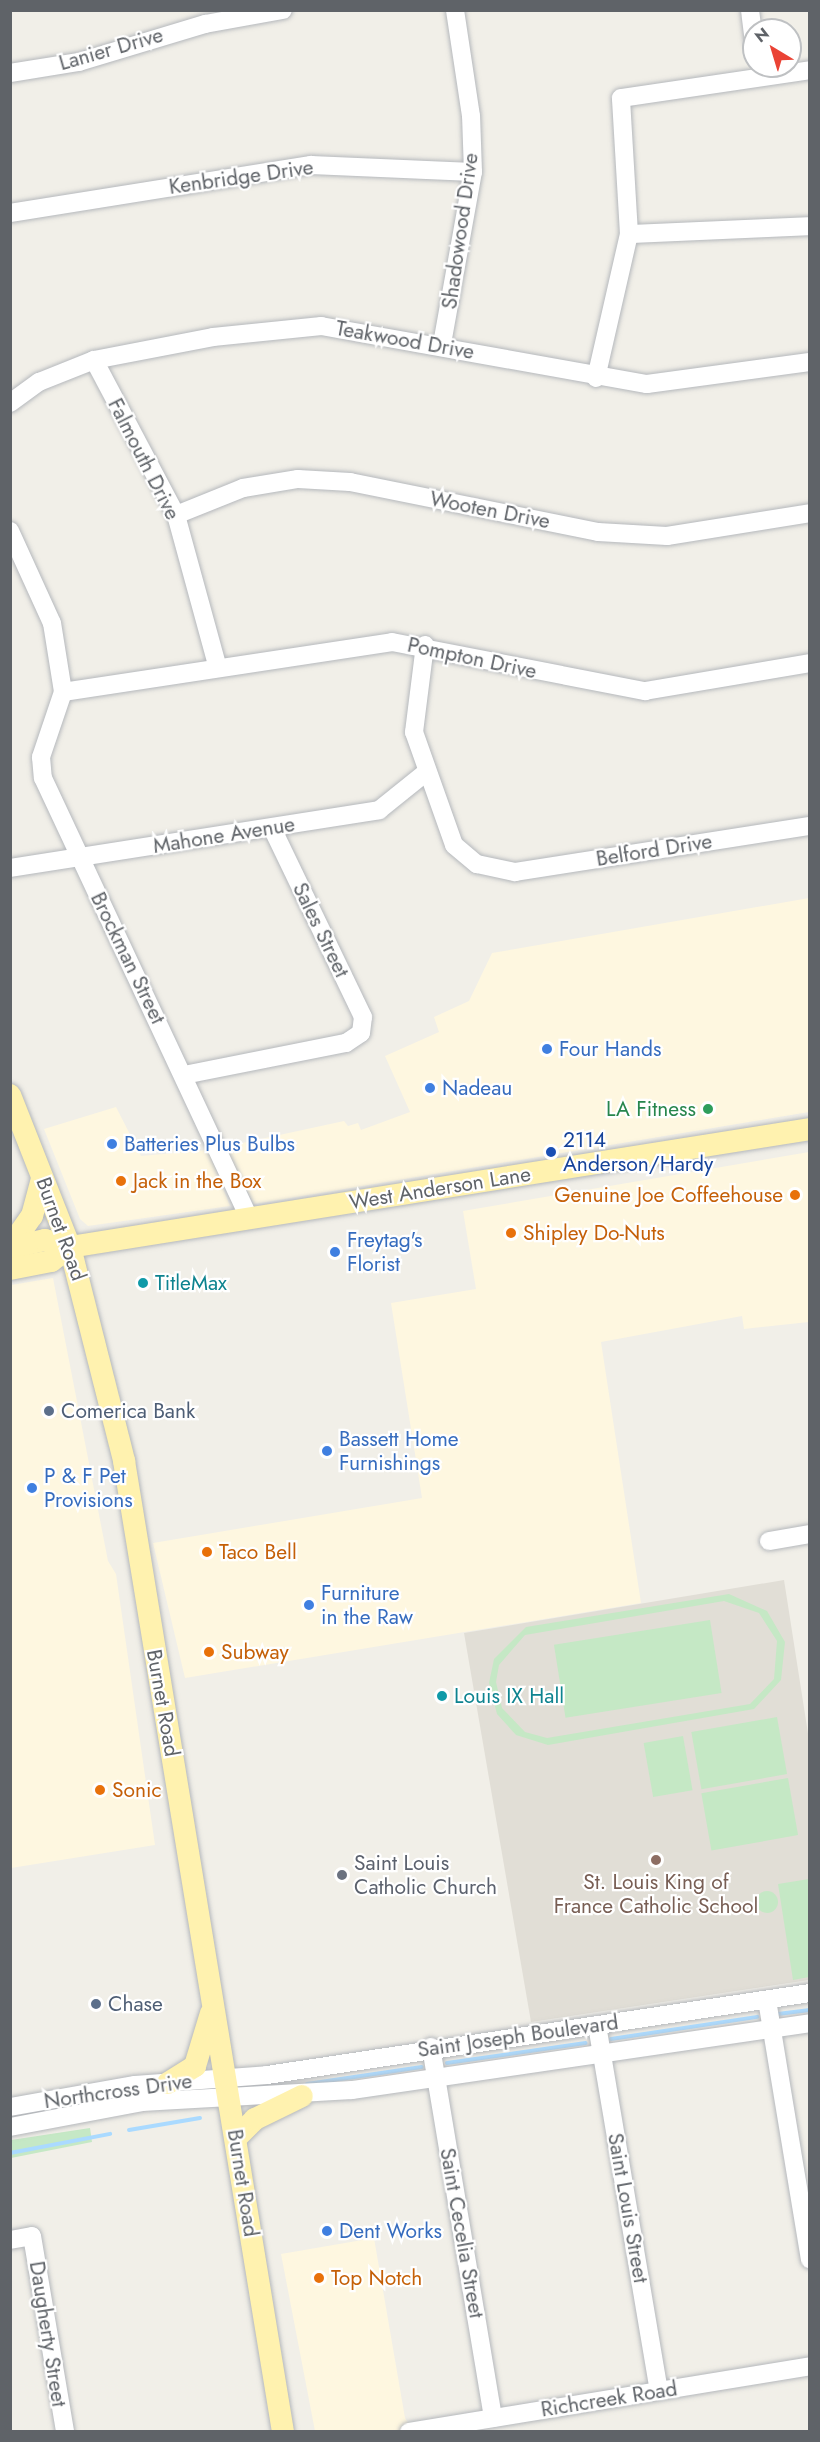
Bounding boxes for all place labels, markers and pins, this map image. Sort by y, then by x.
place label: Four Hands [559,1036,661,1062]
marker: Four Hands [540,1042,554,1056]
place label: Nadeau [442,1075,512,1101]
marker: Nadeau [423,1081,437,1095]
place label: LA Fitness [606,1096,696,1122]
marker: LA Fitness [701,1102,715,1116]
place label: 2114 Anderson/Hardy [563,1127,713,1177]
place label: Batteries Plus Bulbs [124,1131,295,1157]
marker: Batteries Plus Bulbs [105,1137,119,1151]
marker: 2114 Anderson/Hardy [544,1145,558,1159]
place label: Jack in the Box [133,1168,261,1194]
marker: Jack in the Box [114,1174,128,1188]
place label: Genuine Joe Coffeehouse [554,1182,783,1208]
marker: Genuine Joe Coffeehouse [788,1188,802,1202]
place label: Shipley Do-Nuts [523,1220,665,1246]
marker: Shipley Do-Nuts [504,1226,518,1240]
place label: Freytag's Florist [347,1227,423,1277]
marker: Freytag's Florist [328,1245,342,1259]
place label: TitleMax [155,1270,227,1296]
marker: TitleMax [136,1276,150,1290]
place label: Comerica Bank [61,1398,195,1424]
marker: Comerica Bank [42,1404,56,1418]
place label: Bassett Home Furnishings [339,1426,459,1476]
marker: Bassett Home Furnishings [320,1444,334,1458]
place label: P & F Pet Provisions [44,1463,133,1513]
marker: P & F Pet Provisions [25,1481,39,1495]
place label: Taco Bell [219,1539,297,1565]
marker: Taco Bell [200,1545,214,1559]
place label: Furniture in the Raw [321,1580,413,1630]
marker: Furniture in the Raw [302,1598,316,1612]
place label: Subway [221,1639,289,1665]
marker: Subway [202,1645,216,1659]
place label: Louis IX Hall [454,1683,564,1709]
marker: Louis IX Hall [435,1689,449,1703]
place label: Sonic [112,1777,161,1803]
marker: Sonic [93,1783,107,1797]
place label: Saint Louis Catholic Church [354,1850,497,1900]
marker: St. Louis King of France Catholic School [649,1853,663,1867]
marker: Saint Louis Catholic Church [335,1868,349,1882]
place label: St. Louis King of France Catholic School [554,1869,758,1919]
place label: Chase [108,1991,163,2017]
marker: Chase [89,1997,103,2011]
place label: Dent Works [339,2218,442,2244]
marker: Dent Works [320,2224,334,2238]
place label: Top Notch [331,2265,422,2291]
marker: Top Notch [312,2271,326,2285]

